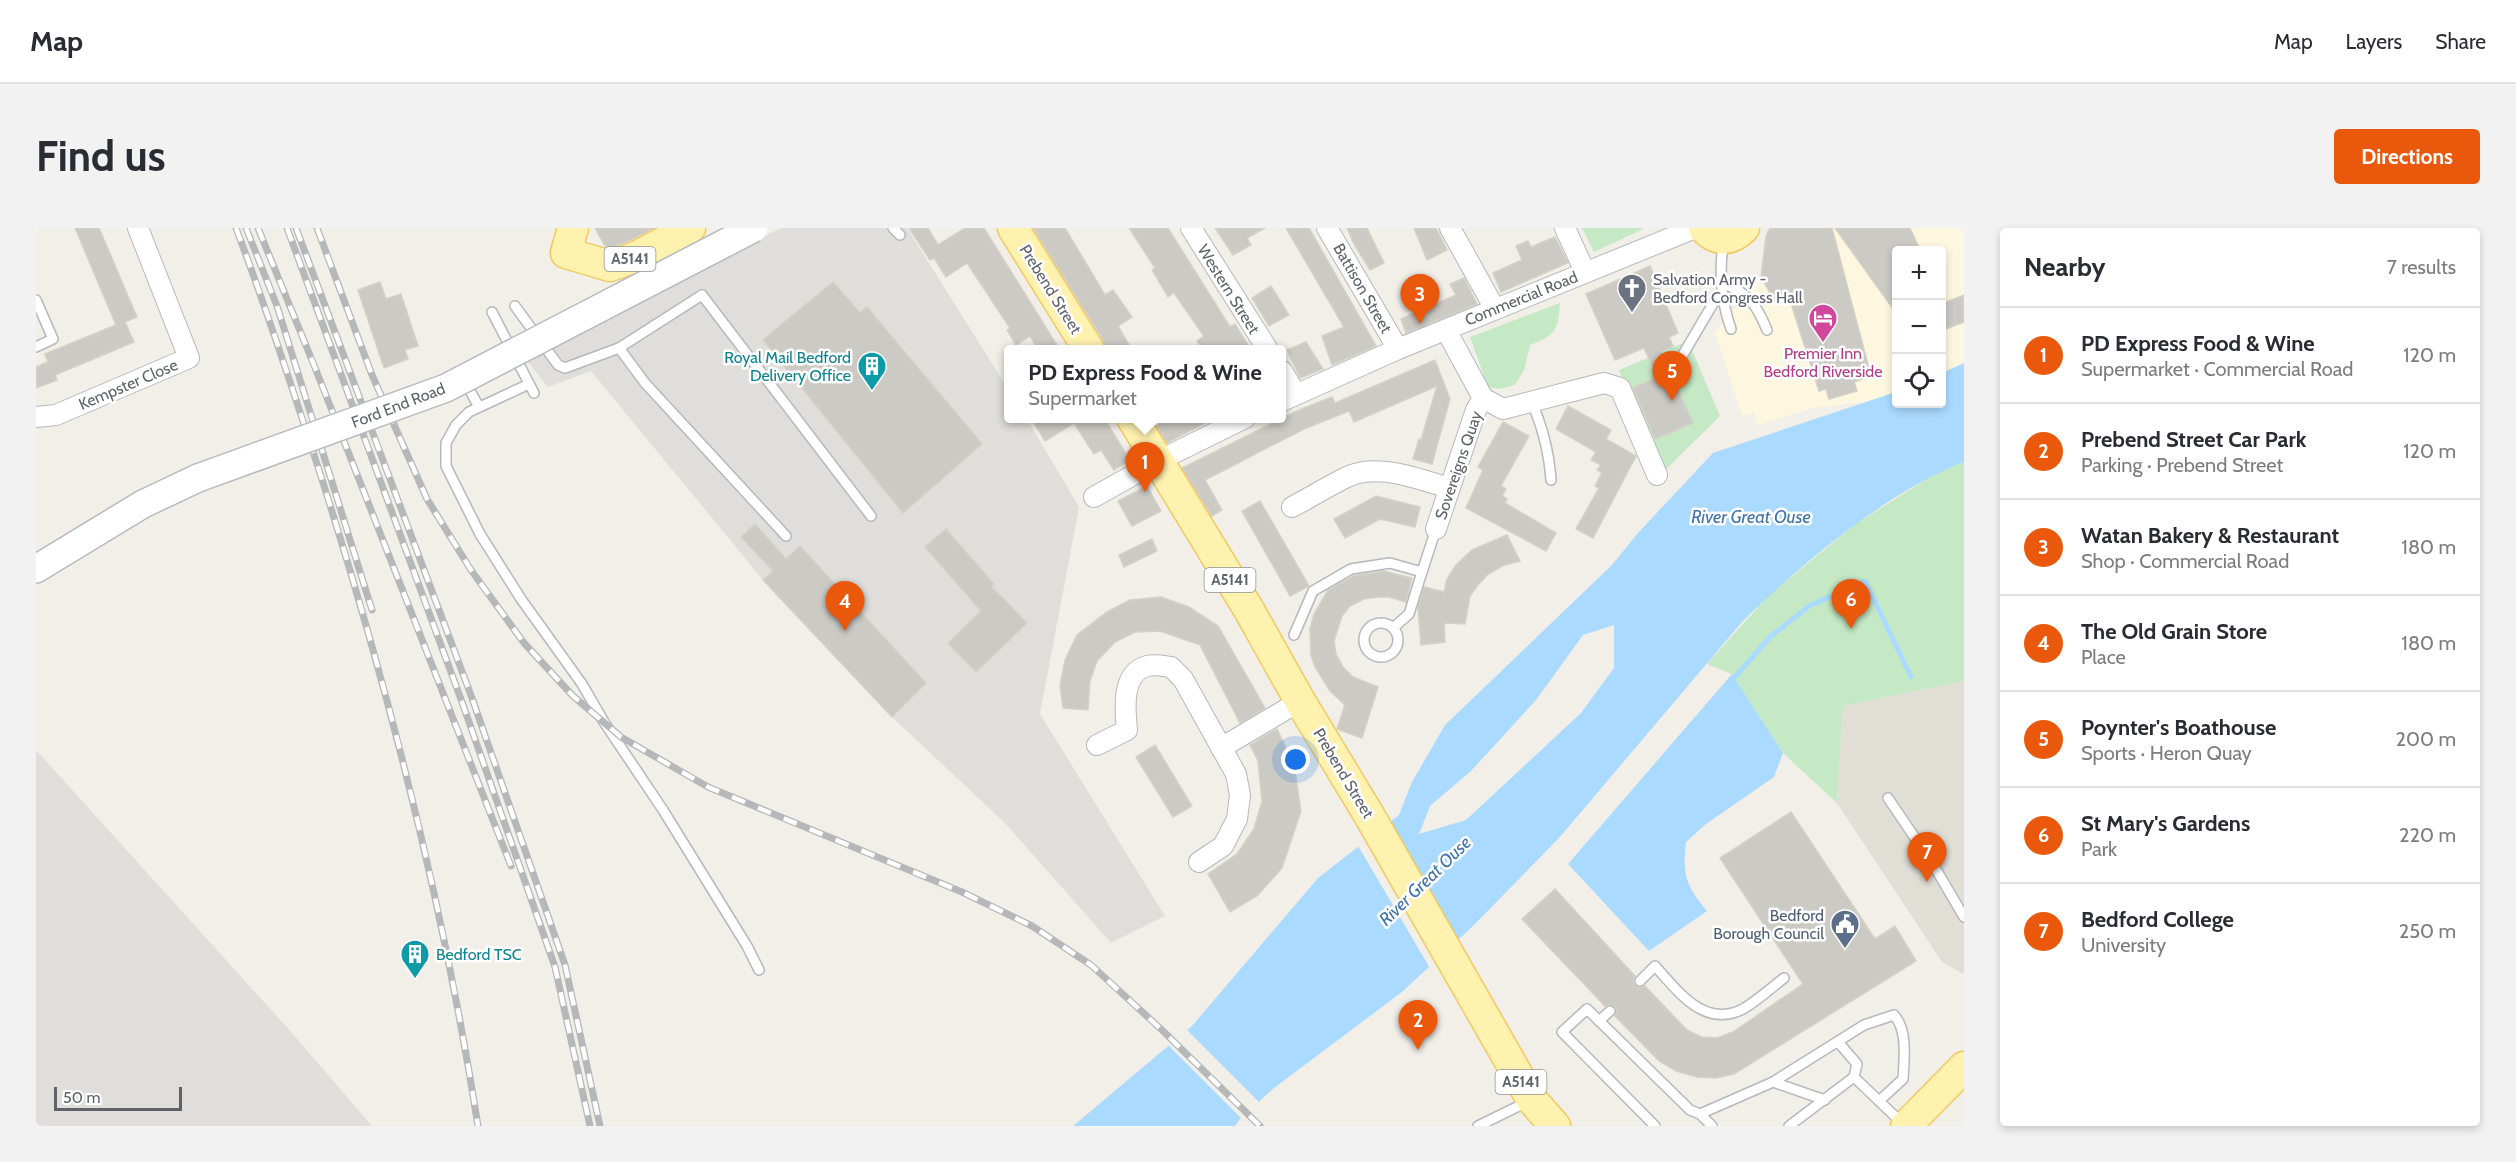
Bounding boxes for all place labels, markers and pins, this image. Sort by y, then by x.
place label: Salvation Army - Bedford Congress Hall [1653,270,1803,307]
church icon: Salvation Army - Bedford Congress Hall [1616,272,1648,314]
pin: 3 [1400,274,1440,324]
hotel icon: Premier Inn Bedford Riverside [1807,302,1839,344]
place label: Premier Inn Bedford Riverside [1764,344,1882,381]
place label: Royal Mail Bedford Delivery Office [724,348,851,385]
building icon: Royal Mail Bedford Delivery Office [856,350,888,392]
pin: 5 [1652,352,1692,401]
pin: 1 [1126,442,1164,492]
pin: 6 [1832,580,1870,629]
pin: 4 [826,582,864,631]
pin: 7 [1908,832,1946,882]
place label: Bedford Borough Council [1713,906,1824,943]
public building icon: Bedford Borough Council [1829,908,1861,950]
building icon: Bedford TSC [399,938,431,980]
place label: Bedford TSC [436,945,522,964]
pin: 2 [1398,1000,1438,1050]

